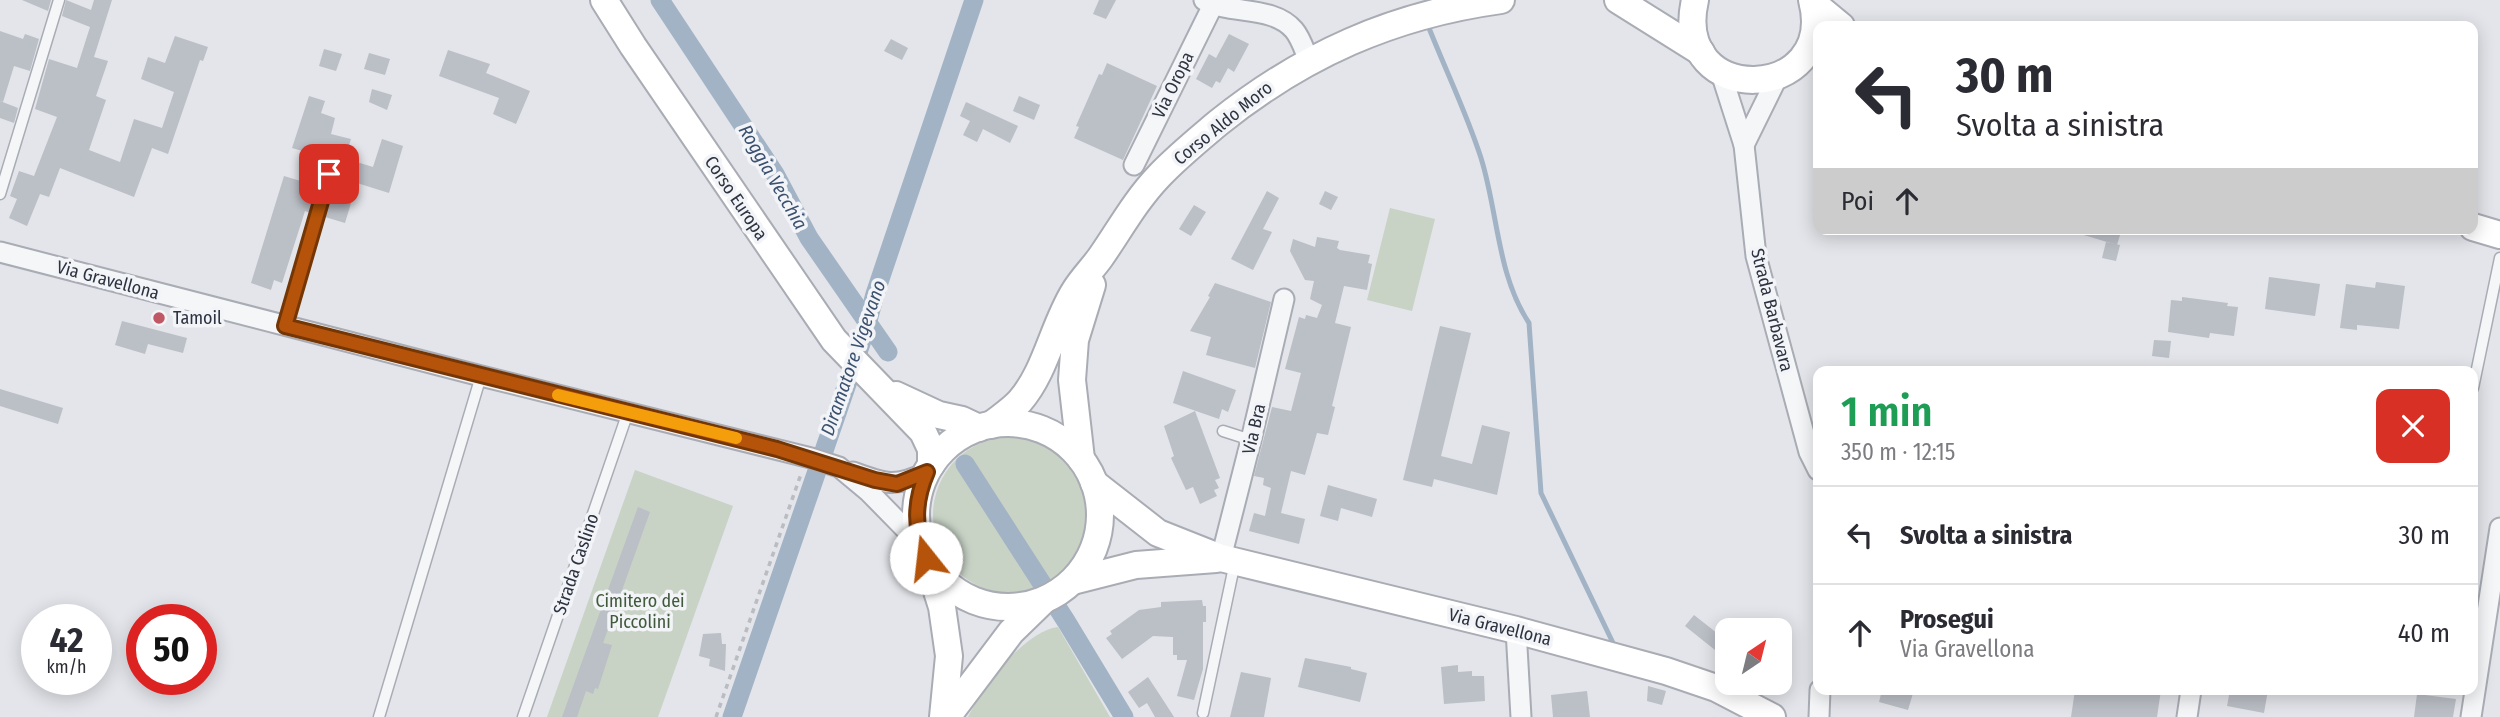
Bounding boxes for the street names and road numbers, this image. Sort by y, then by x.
street label: Via Oropa [1147,48,1199,122]
street label: Corso Aldo Moro [1169,76,1277,170]
street label: Corso Europa [700,152,772,244]
street label: Strada Barbavara [1746,246,1798,374]
street label: Via Gravellona [54,256,162,304]
street label: Via Bra [1238,401,1271,456]
street label: Strada Caslino [548,510,604,618]
street label: Via Gravellona [1446,604,1554,650]

